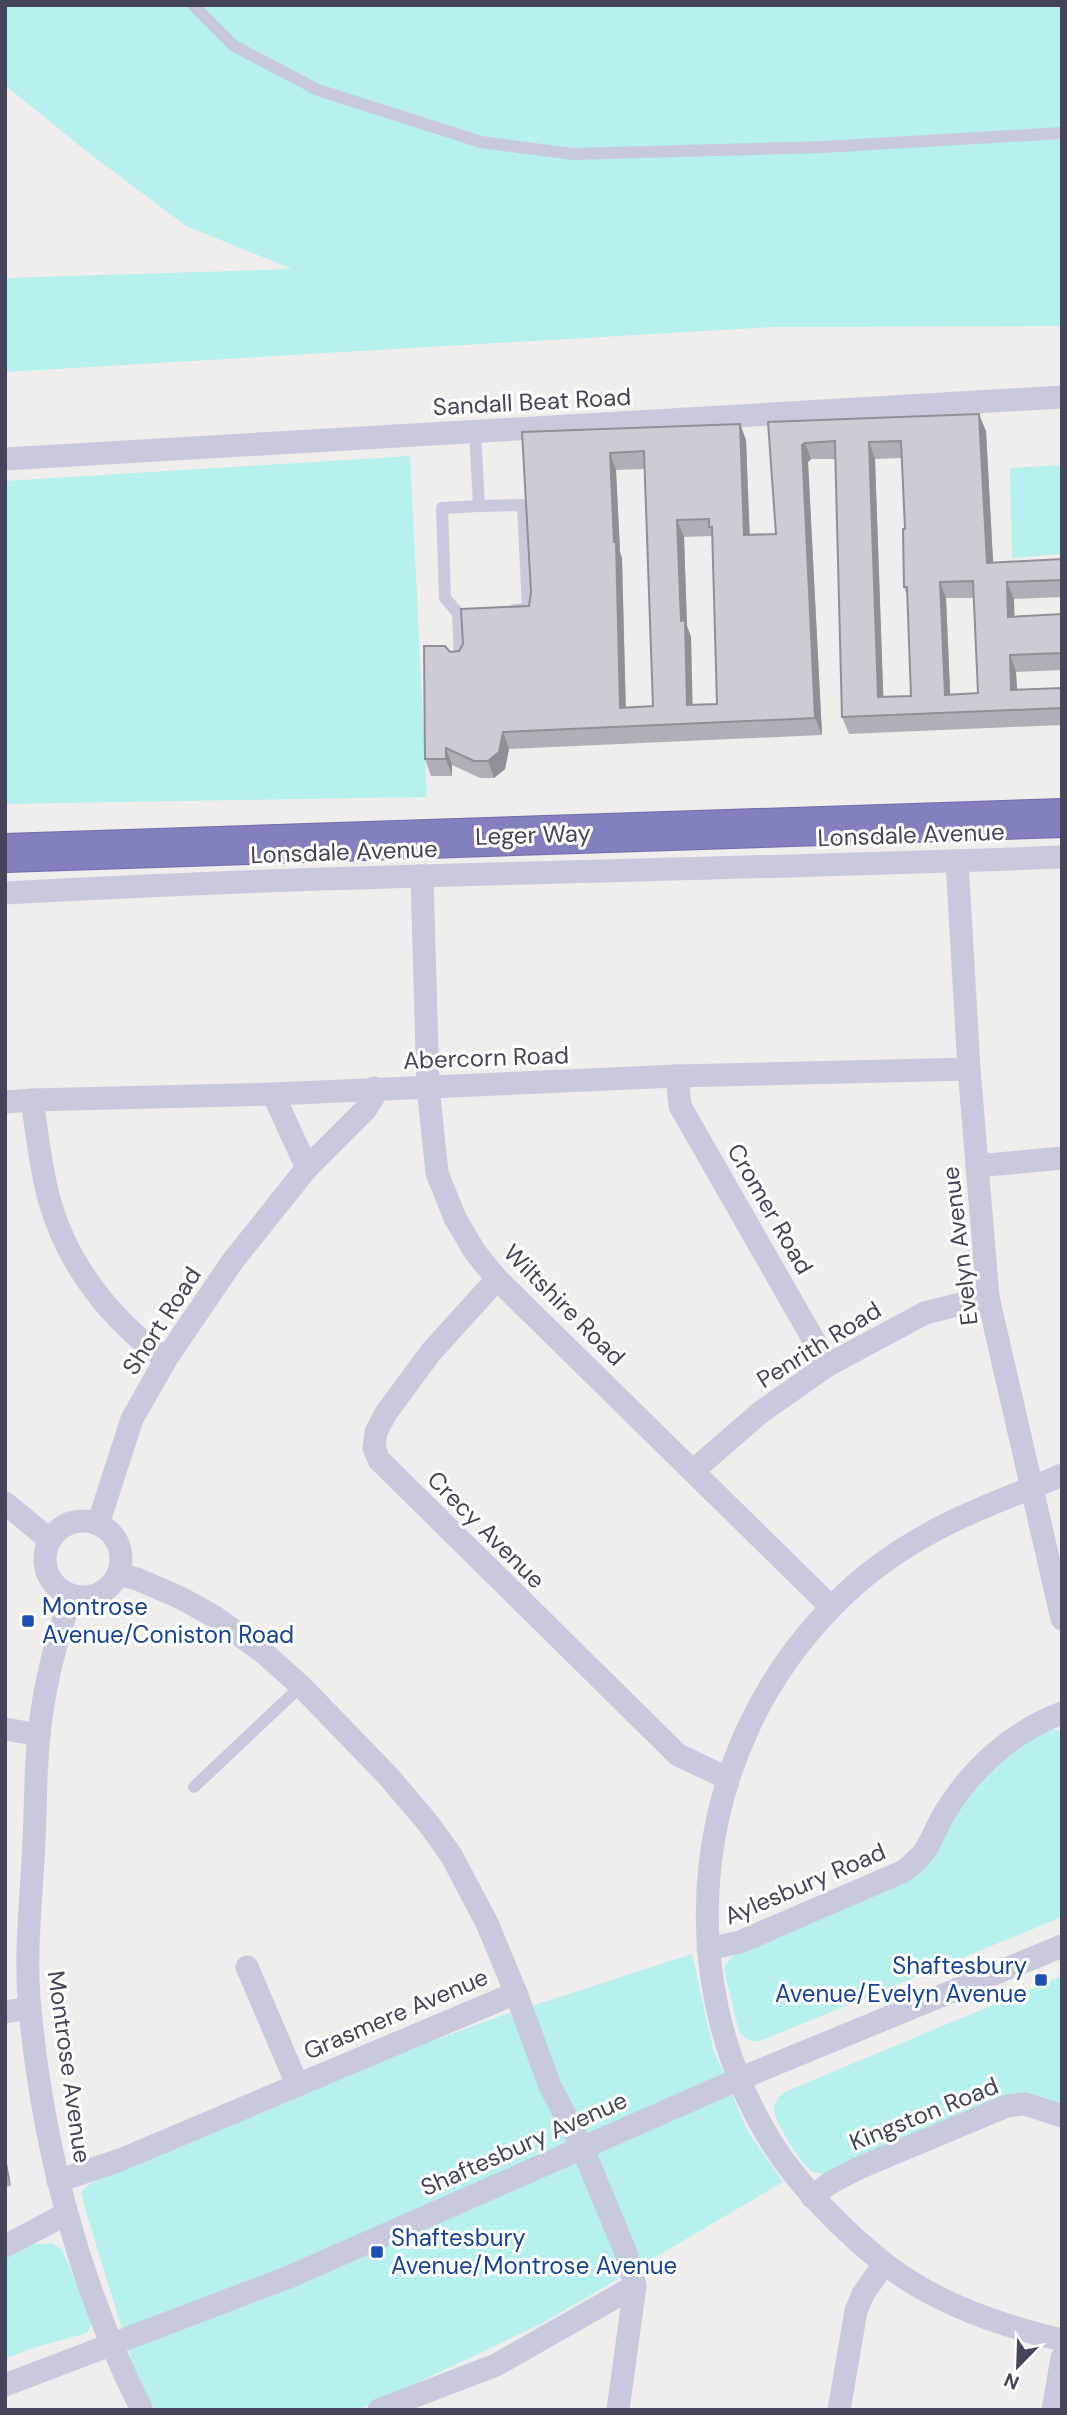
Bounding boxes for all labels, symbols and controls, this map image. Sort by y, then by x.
street label: Sandall Beat Road [432,381,632,422]
street label: Lonsdale Avenue [817,816,1005,853]
street label: Leger Way [475,817,591,852]
street label: Lonsdale Avenue [250,833,438,870]
street label: Abercorn Road [403,1039,569,1076]
street label: Cromer Road [721,1138,820,1280]
street label: Evelyn Avenue [934,1165,985,1327]
street label: Wiltshire Road [497,1237,632,1372]
street label: Short Road [115,1261,208,1381]
street label: Penrith Road [751,1294,887,1395]
street label: Crecy Avenue [421,1464,552,1595]
place label: Montrose Avenue/Coniston Road [42,1591,294,1650]
marker: Montrose Avenue/Coniston Road [20,1613,36,1629]
street label: Aylesbury Road [720,1836,890,1931]
place label: Shaftesbury Avenue/Evelyn Avenue [775,1950,1027,2009]
street label: Grasmere Avenue [299,1961,493,2066]
street label: Montrose Avenue [41,1969,98,2165]
marker: Shaftesbury Avenue/Evelyn Avenue [1033,1972,1049,1988]
street label: Kingston Road [845,2070,1003,2157]
street label: Shaftesbury Avenue [416,2084,632,2203]
place label: Shaftesbury Avenue/Montrose Avenue [391,2222,677,2281]
marker: Shaftesbury Avenue/Montrose Avenue [369,2244,385,2260]
north arrow [983,2331,1053,2401]
text: N [1000,2367,1023,2395]

